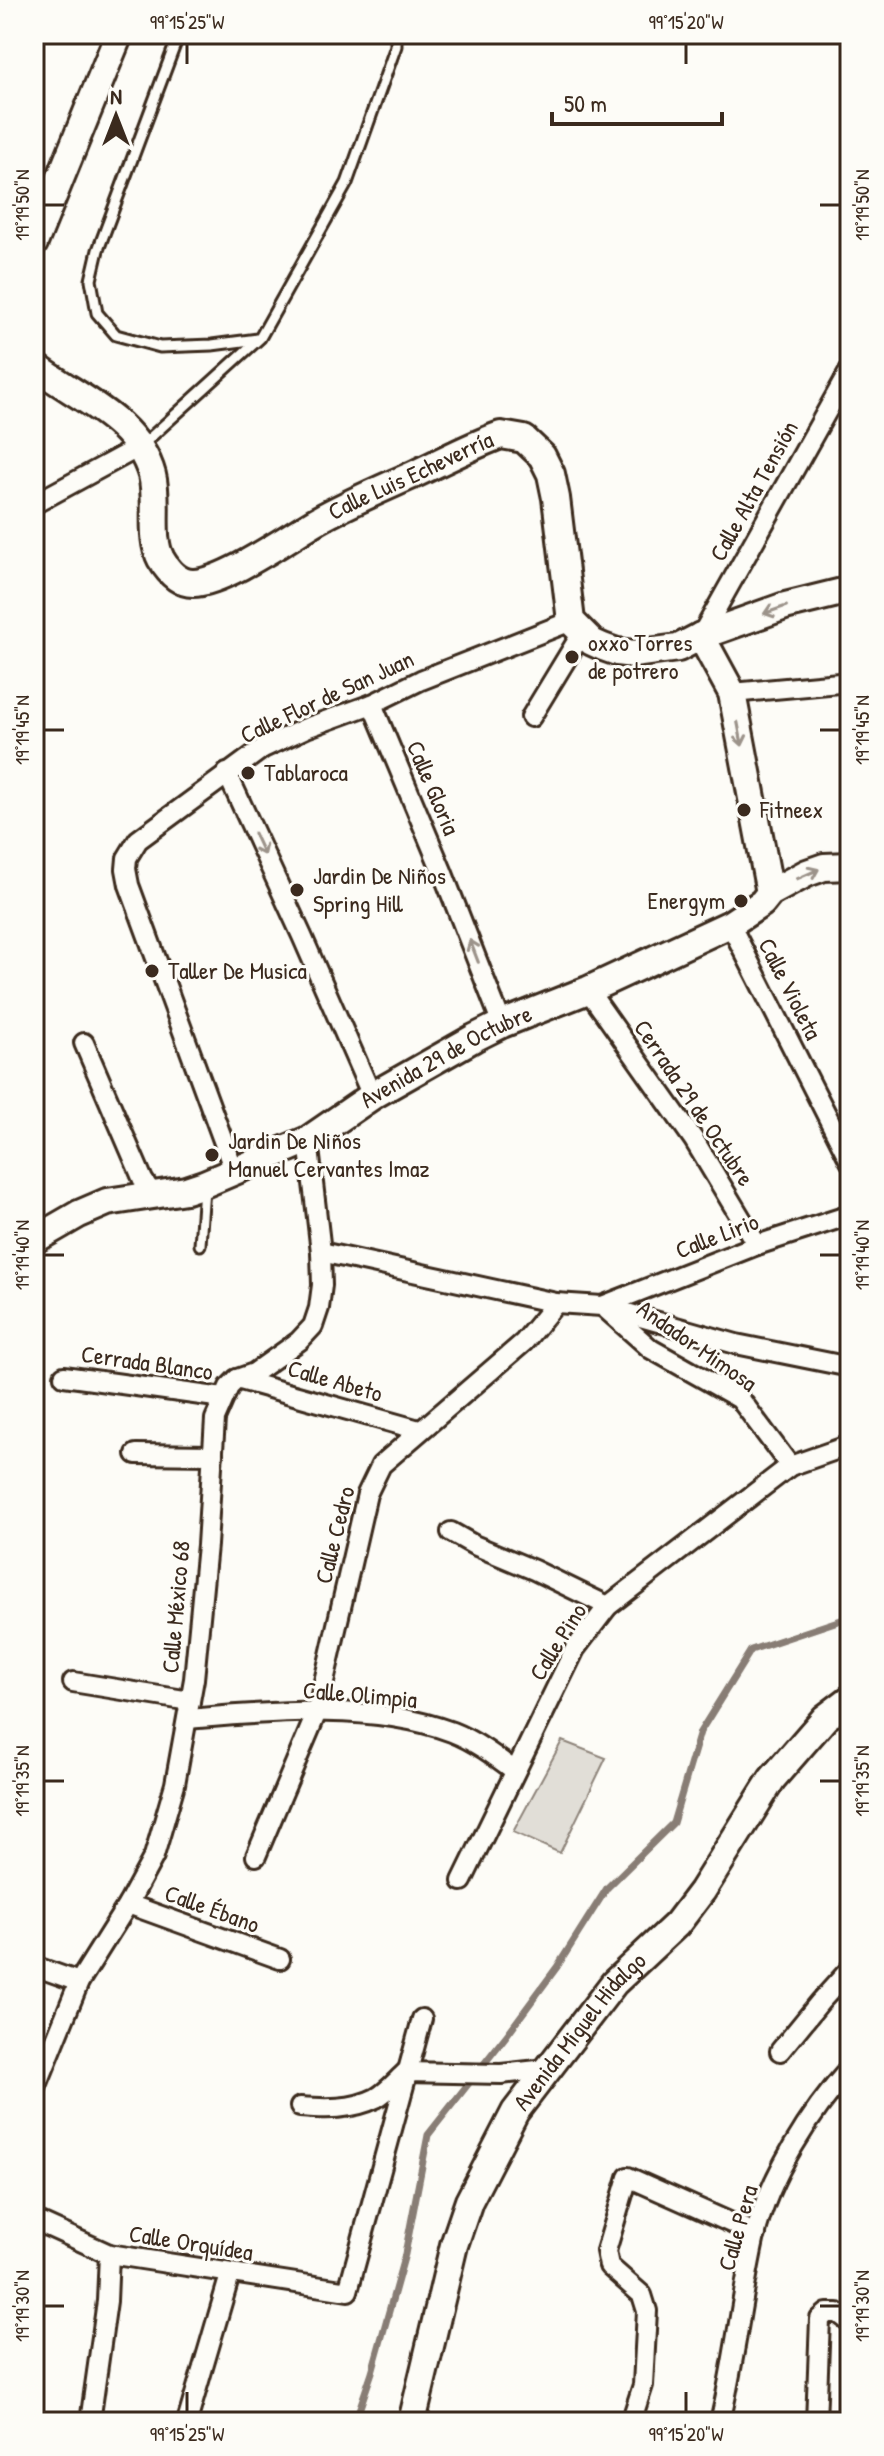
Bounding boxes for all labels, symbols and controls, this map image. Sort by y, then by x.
text: 99°15'25"W [150,8,225,35]
text: 99°15'20"W [648,8,724,35]
north arrow [76,76,156,156]
scale bar [552,76,722,126]
text: N [110,81,122,111]
text: 50 m [564,87,607,119]
text: 19°19'50"N [8,169,35,241]
text: 19°19'50"N [848,169,875,241]
street label: Calle Alta Tensión [701,415,805,567]
street label: Calle Luis Echeverría [322,422,498,527]
one-way arrow [763,604,788,618]
place label: oxxo Torres de potrero [588,626,693,686]
street label: Calle Flor de San Juan [235,642,418,750]
marker: oxxo Torres de potrero [563,648,581,666]
text: 19°19'45"N [8,695,35,765]
text: 19°19'45"N [848,695,875,765]
one-way arrow [733,721,748,746]
street label: Calle Gloria [400,736,468,840]
place label: Tablaroca [264,756,348,788]
marker: Tablaroca [239,764,257,782]
place label: Fitneex [759,793,823,825]
marker: Fitneex [735,801,753,819]
one-way arrow [253,831,268,856]
place label: Jardin De Niños Spring Hill [313,859,446,919]
one-way arrow [796,865,820,880]
marker: Jardin De Niños Spring Hill [288,881,306,899]
place label: Energym [648,884,725,916]
marker: Energym [732,892,750,910]
street label: Calle Violeta [752,932,830,1045]
one-way arrow [465,939,480,964]
place label: Taller De Musica [168,954,307,986]
marker: Taller De Musica [143,962,161,980]
street label: Avenida 29 de Octubre [353,997,537,1115]
street label: Cerrada 29 de Octubre [627,1013,763,1192]
place label: Jardin De Niños Manuel Cervantes Imaz [228,1124,430,1184]
marker: Jardin De Niños Manuel Cervantes Imaz [203,1146,221,1164]
street label: Calle Lirio [670,1205,763,1266]
text: 19°19'40"N [8,1220,35,1290]
text: 19°19'40"N [848,1220,875,1290]
street label: Andador Mimosa [631,1292,764,1398]
street label: Cerrada Blanco [79,1337,215,1387]
street label: Calle Abeto [284,1351,387,1409]
street label: Calle Cedro [307,1483,362,1587]
street label: Calle México 68 [153,1540,197,1674]
street label: Calle Pino [521,1596,594,1686]
street label: Calle Olimpia [302,1673,418,1715]
text: 19°19'35"N [8,1745,35,1817]
text: 19°19'35"N [848,1745,875,1817]
street label: Calle Ébano [161,1876,264,1940]
street label: Avenida Miguel Hidalgo [505,1944,652,2116]
street label: Calle Pera [710,2181,765,2274]
street label: Calle Orquídea [127,2216,255,2268]
text: 19°19'30"N [8,2270,35,2342]
text: 19°19'30"N [848,2270,875,2342]
text: 99°15'25"W [150,2420,225,2447]
text: 99°15'20"W [648,2420,724,2447]

